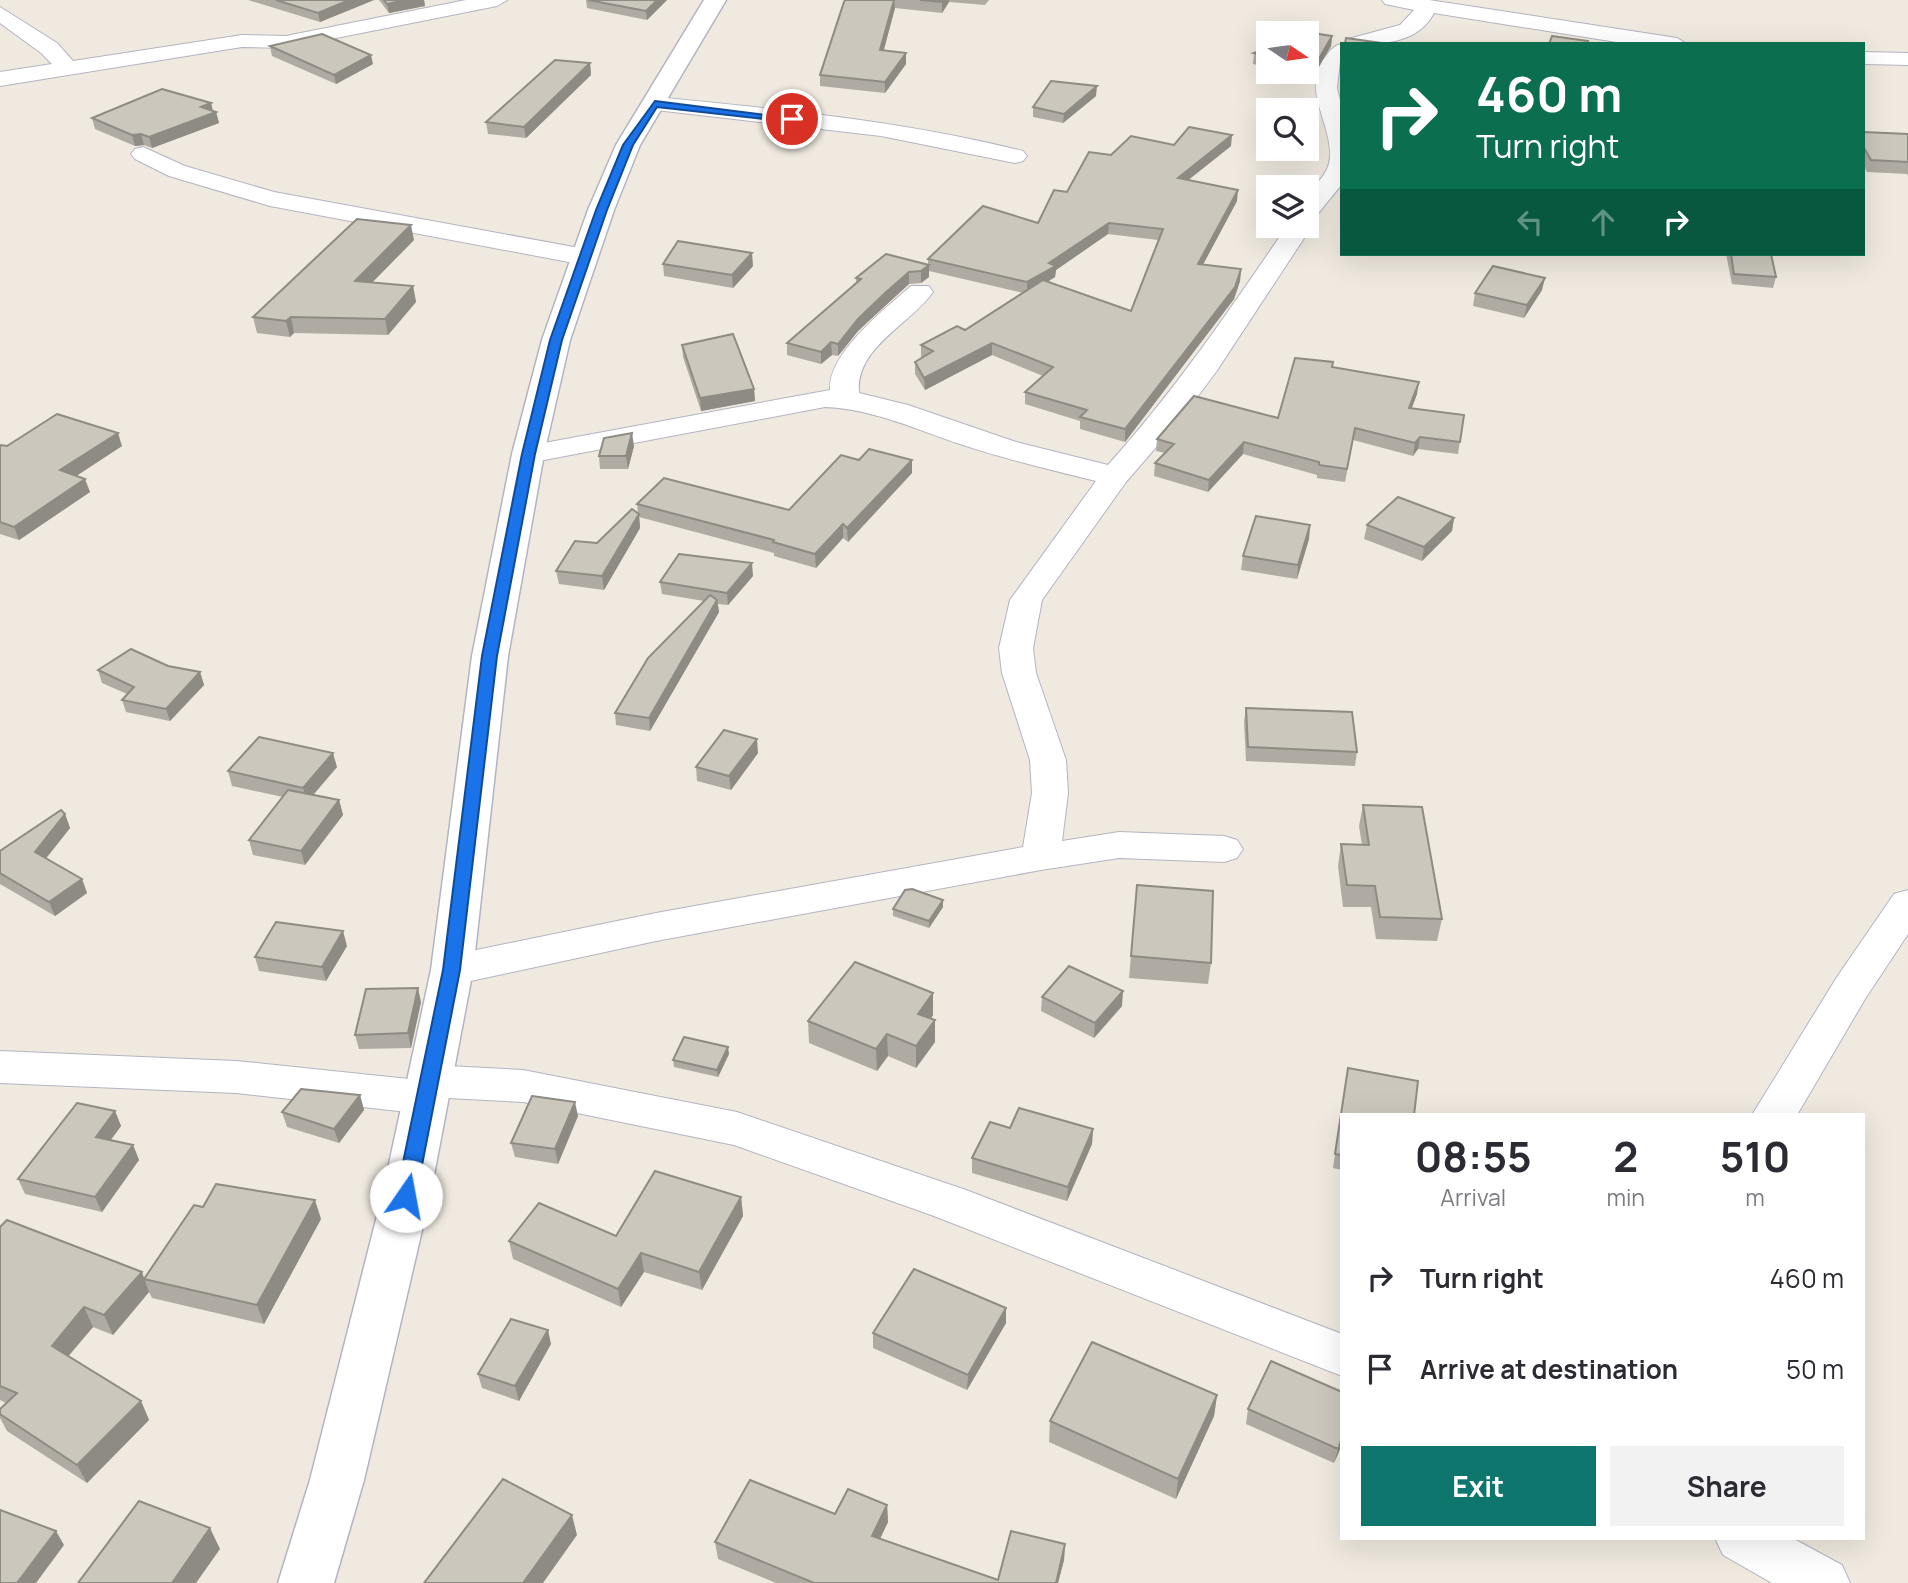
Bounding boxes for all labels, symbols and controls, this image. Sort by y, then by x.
north arrow [1256,21,1320,84]
map controls [1256,21,1319,238]
text: 460 m [1476,60,1622,127]
icon: right [1361,70,1452,161]
pin [762,89,822,149]
button: search [1256,98,1319,161]
icon: arrive [773,100,811,138]
text: Turn right [1476,124,1619,168]
button: layers [1256,175,1319,238]
icon: left [1511,203,1549,241]
icon: ahead [1584,203,1622,241]
icon: right [1657,203,1695,241]
text: 08:55 [1415,1127,1532,1185]
text: 2 [1613,1127,1638,1185]
text: 510 [1720,1127,1790,1185]
position arrow [369,1159,443,1233]
text: Arrival [1440,1181,1506,1213]
text: min [1606,1181,1645,1213]
text: m [1745,1181,1765,1213]
icon: right [1361,1259,1399,1297]
text: Turn right [1420,1260,1544,1296]
text: 460 m [1769,1260,1844,1296]
icon: arrive [1361,1350,1399,1388]
text: Arrive at destination [1420,1351,1678,1387]
text: 50 m [1786,1351,1844,1387]
button: Exit [1361,1446,1596,1526]
button: Share [1610,1446,1844,1526]

